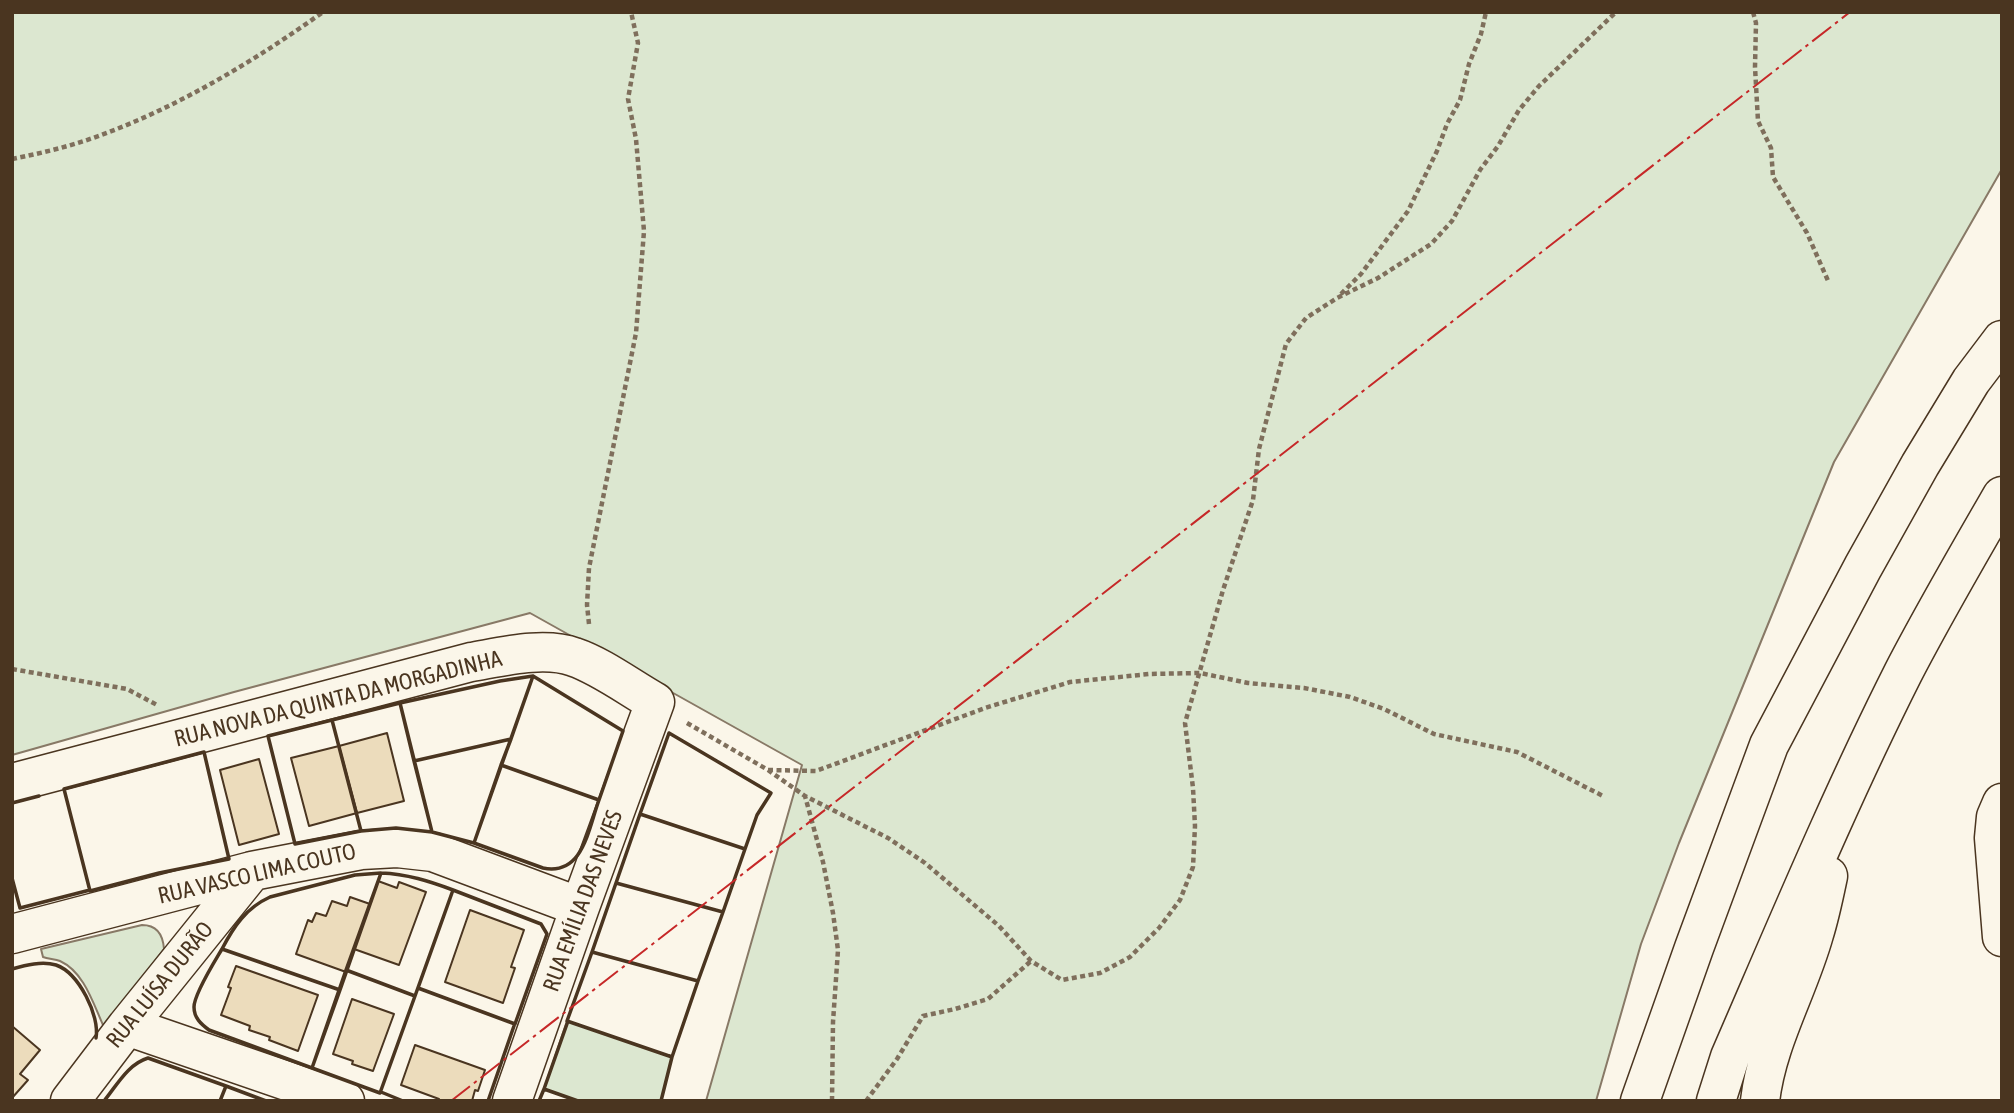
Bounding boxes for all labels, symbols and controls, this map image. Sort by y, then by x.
street label: RUA NOVA DA QUINTA DA MORGADINHA [171,645,505,753]
street label: RUA EMÍLIA DAS NEVES [537,807,629,995]
street label: RUA VASCO LIMA COUTO [155,838,359,910]
street label: RUA LUÍSA DURÃO [101,916,219,1054]

